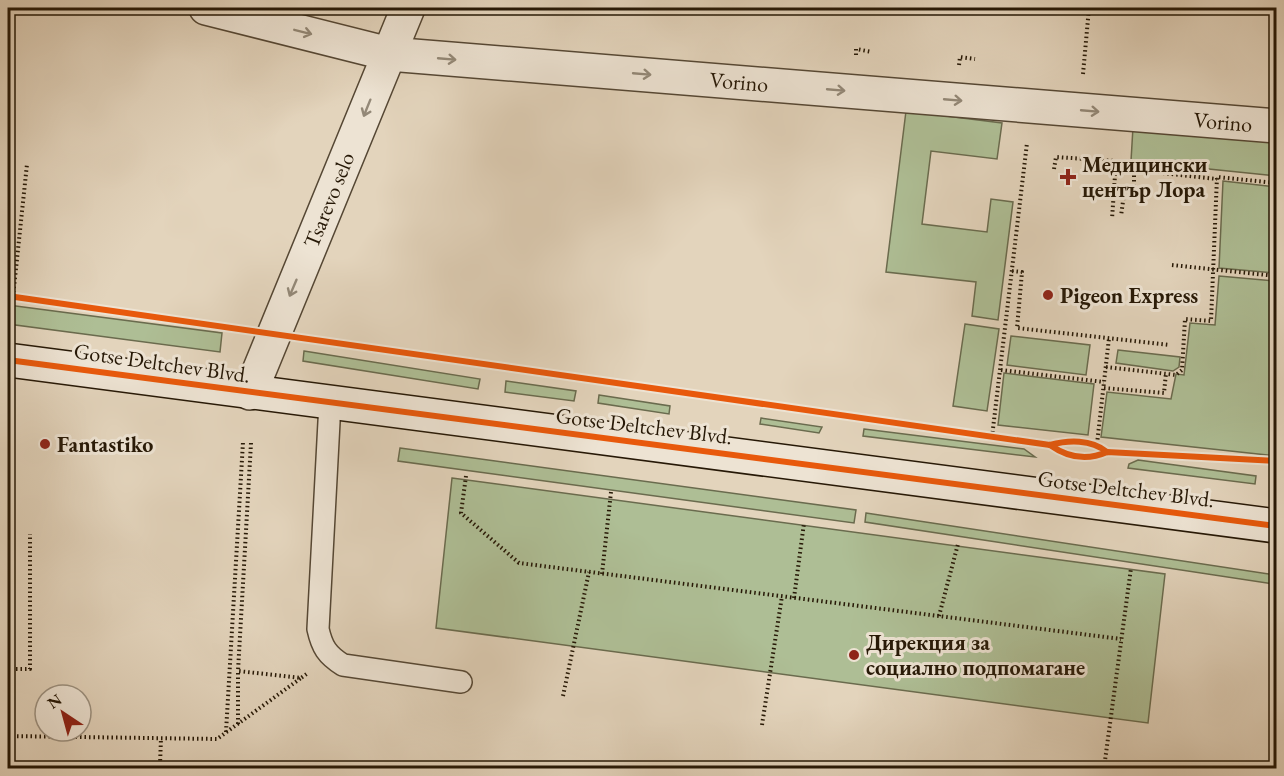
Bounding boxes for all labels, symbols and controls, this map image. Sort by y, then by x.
one-way arrow [293,27,312,39]
one-way arrow [437,54,457,65]
street label: Vorino [708,65,770,99]
one-way arrow [631,69,651,80]
one-way arrow [826,85,846,96]
one-way arrow [942,95,962,106]
one-way arrow [361,98,372,117]
street label: Vorino [1192,105,1254,139]
one-way arrow [1080,106,1100,117]
street label: Tsarevo selo [297,148,361,252]
place label: Медицински център Лора [1082,150,1208,204]
marker: Медицински център Лора [1059,168,1077,186]
one-way arrow [287,279,298,297]
place label: Pigeon Express [1060,281,1198,310]
marker: Pigeon Express [1041,288,1055,302]
street label: Gotse Deltchev Blvd. [72,336,252,390]
street label: Gotse Deltchev Blvd. [554,401,734,451]
place label: Fantastiko [57,430,153,459]
marker: Fantastiko [38,437,52,451]
street label: Gotse Deltchev Blvd. [1036,464,1216,514]
place label: Дирекция за социално подпомагане [866,628,1085,682]
marker: Дирекция за социално подпомагане [847,648,861,662]
north arrow [33,683,93,743]
text: N [43,689,66,714]

